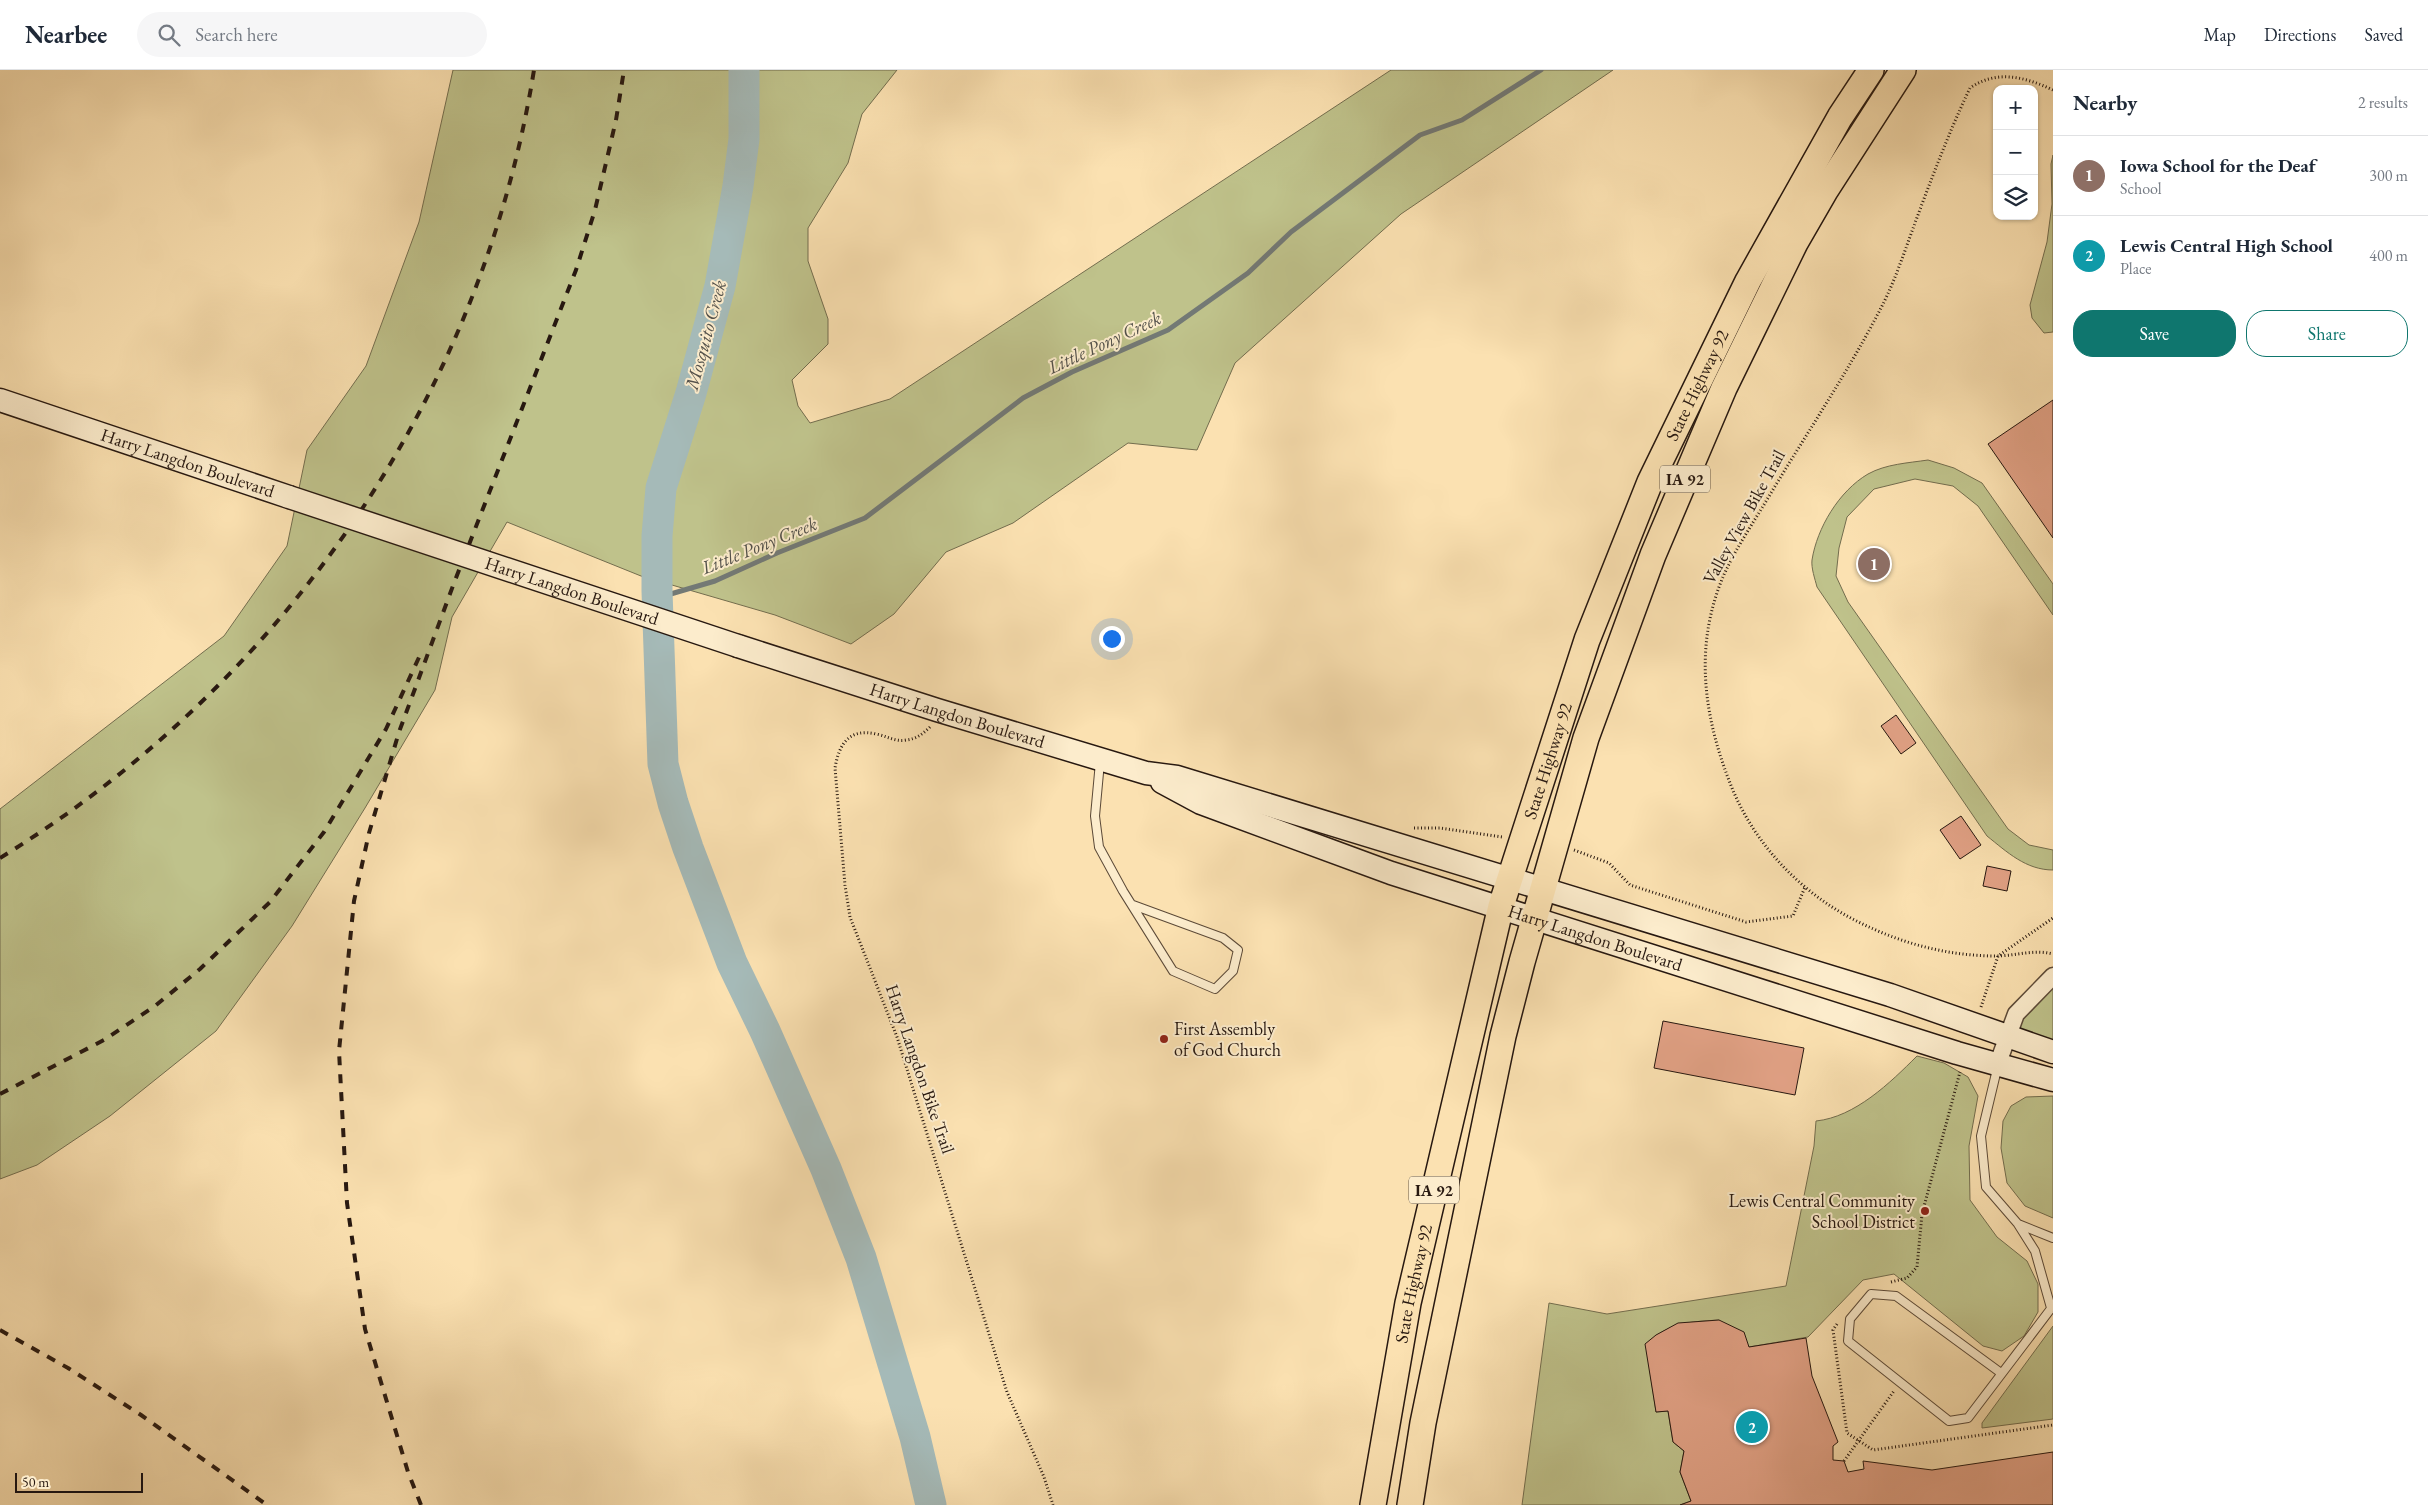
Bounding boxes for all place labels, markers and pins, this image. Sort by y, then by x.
pin: 1 [1858,545,1890,583]
place label: First Assembly of God Church [1174,1017,1281,1061]
marker: First Assembly of God Church [1158,1033,1170,1045]
place label: Lewis Central Community School District [1729,1189,1915,1233]
marker: Lewis Central Community School District [1919,1205,1931,1217]
pin: 2 [1736,1408,1768,1446]

